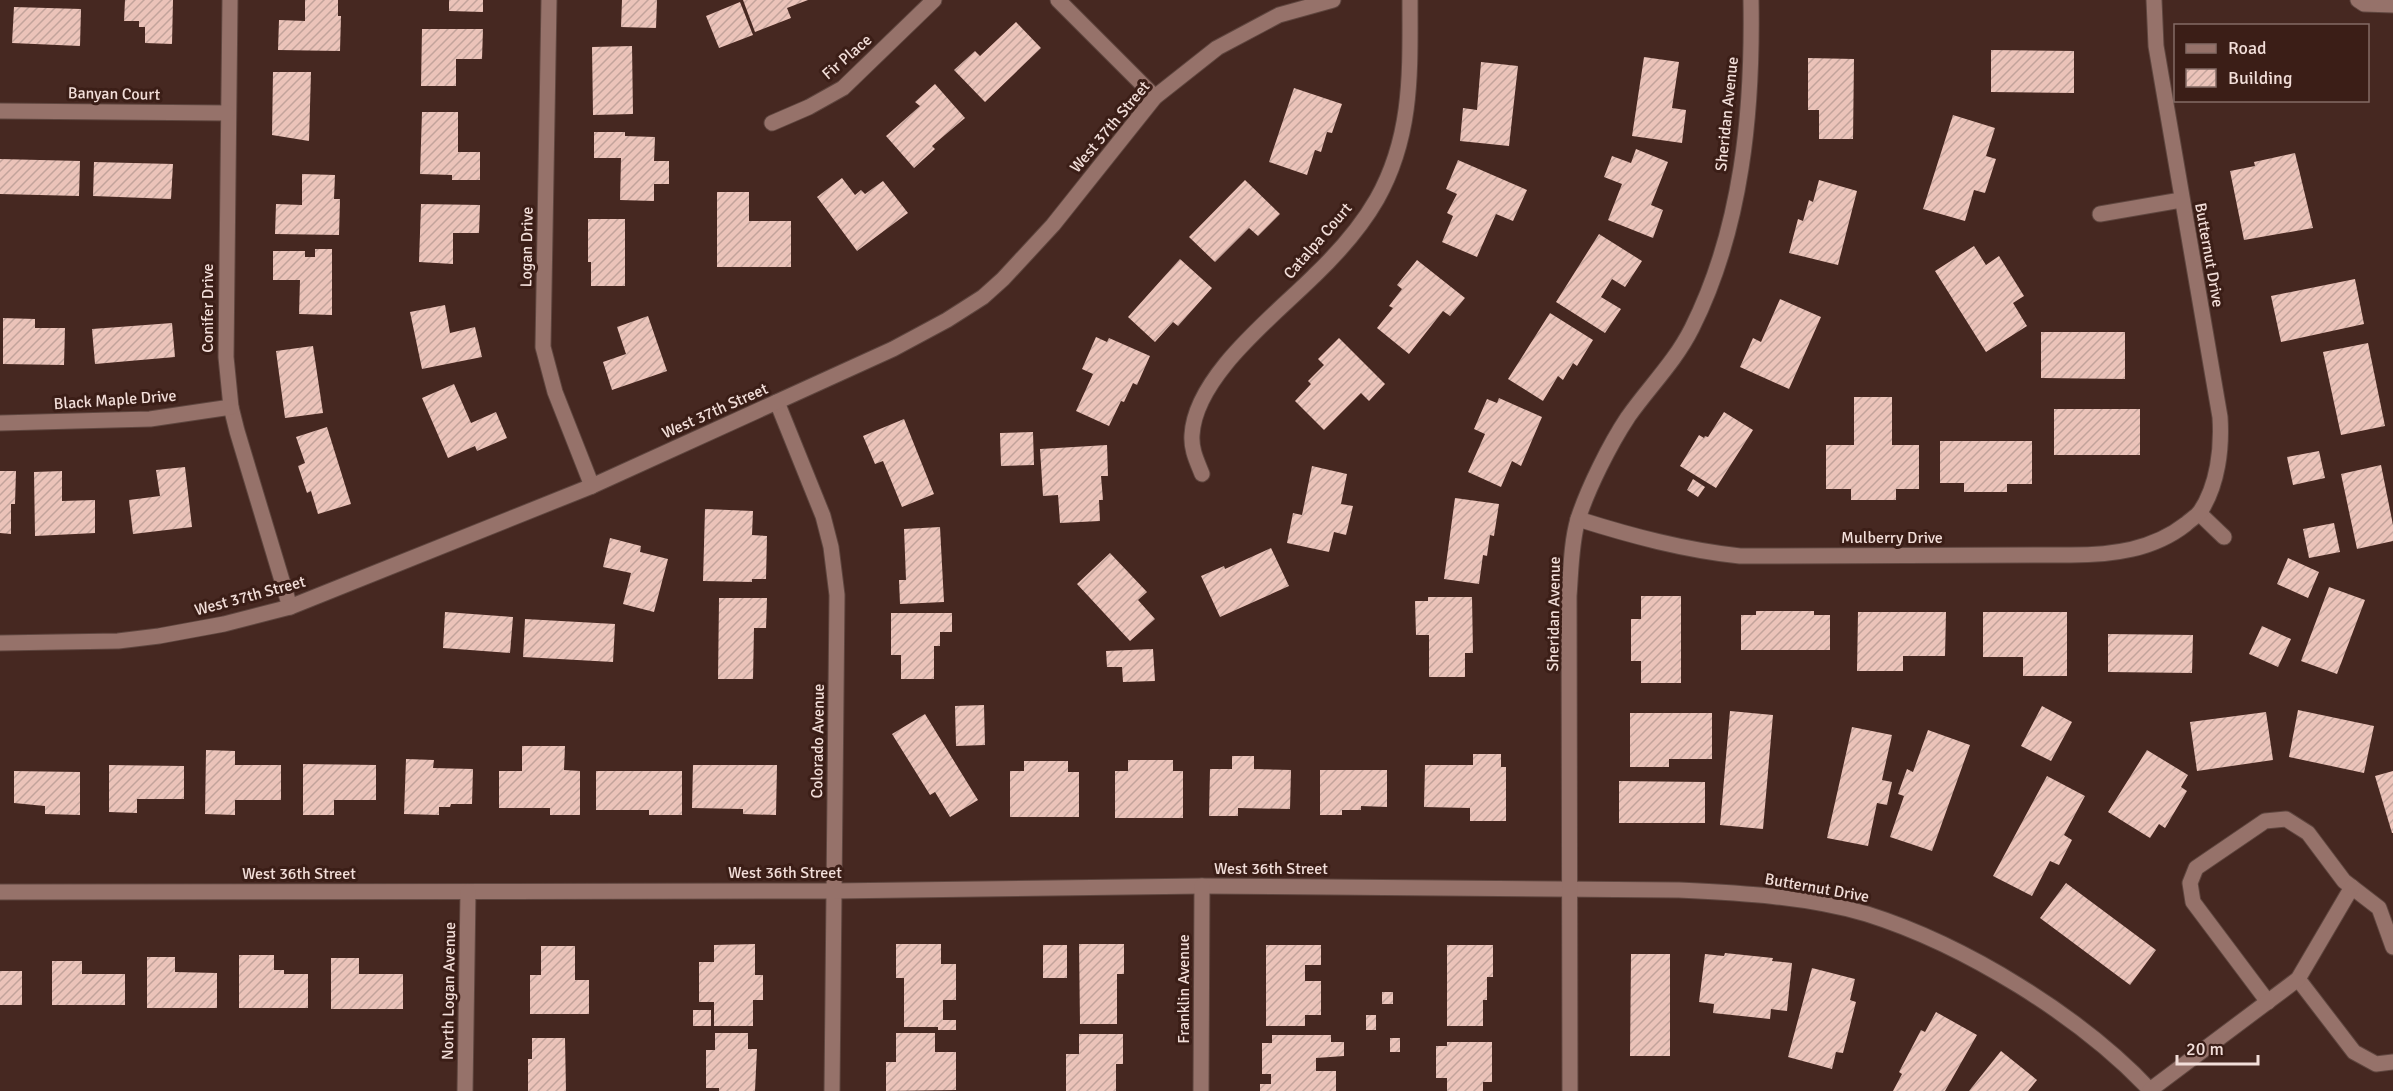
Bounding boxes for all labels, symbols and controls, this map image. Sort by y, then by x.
legend [2174,24,2369,102]
street label: Fir Place [818,30,876,84]
text: Road [2228,37,2267,59]
street label: Sheridan Avenue [1711,56,1743,172]
text: Building [2228,67,2292,89]
street label: West 37th Street [1066,77,1155,177]
street label: Banyan Court [68,83,161,105]
street label: Catalpa Court [1279,199,1357,283]
street label: Butternut Drive [2190,201,2228,309]
street label: Logan Drive [516,206,538,288]
street label: Conifer Drive [198,263,218,353]
street label: West 37th Street [659,379,771,443]
street label: Black Maple Drive [53,386,177,414]
street label: Mulberry Drive [1841,528,1943,548]
street label: Sheridan Avenue [1543,556,1565,672]
street label: West 37th Street [192,571,308,620]
street label: Colorado Avenue [807,683,829,799]
street label: West 36th Street [1214,859,1328,879]
street label: West 36th Street [728,863,842,883]
street label: West 36th Street [242,864,356,884]
street label: Butternut Drive [1763,869,1871,907]
street label: North Logan Avenue [438,922,460,1060]
street label: Franklin Avenue [1174,934,1194,1044]
scale bar [2177,1028,2258,1066]
text: 20 m [2186,1038,2224,1060]

